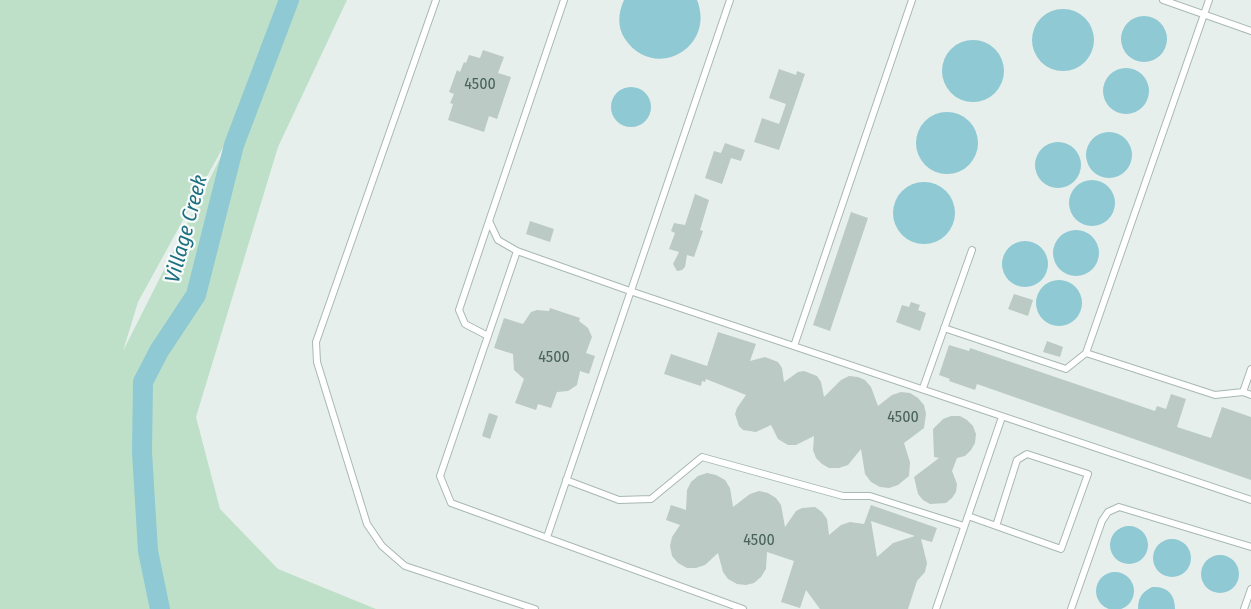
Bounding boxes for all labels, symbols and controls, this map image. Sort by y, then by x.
house number: 4500 [464,75,496,95]
water label: Village Creek [161,172,213,286]
house number: 4500 [538,348,570,368]
house number: 4500 [887,408,919,428]
house number: 4500 [743,531,775,551]

